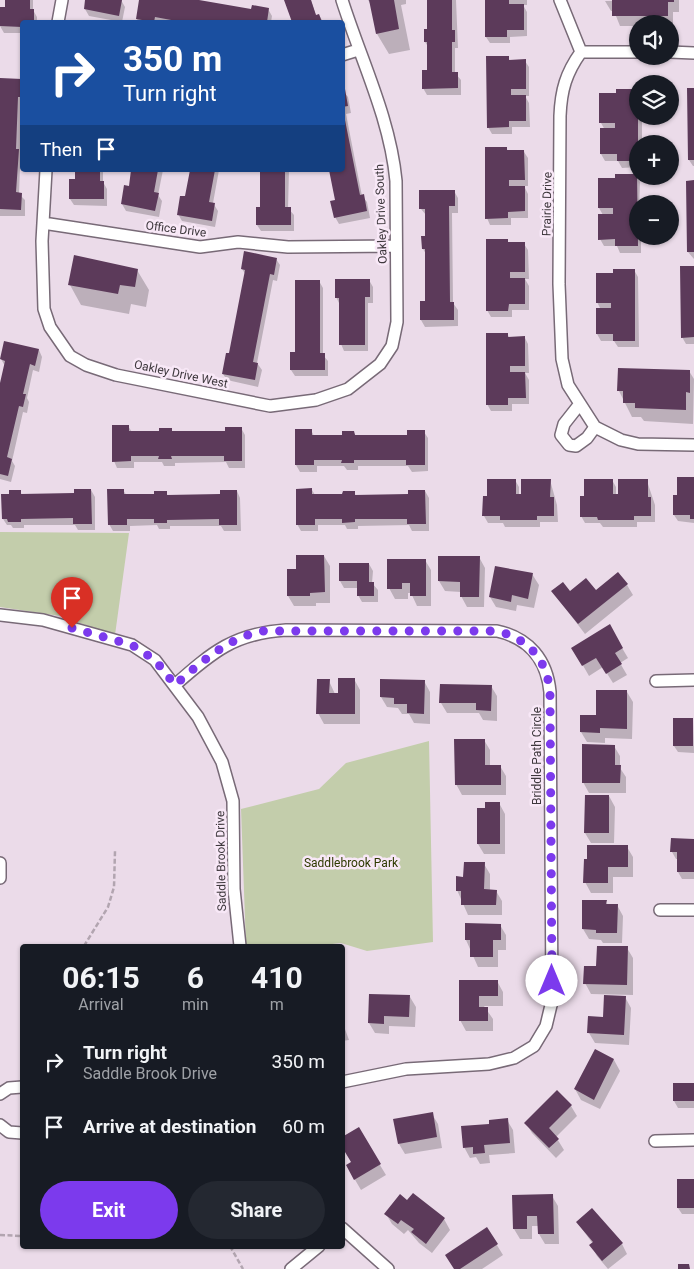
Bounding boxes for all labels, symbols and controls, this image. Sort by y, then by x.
map controls [629,15,679,245]
button: sound [629,15,679,65]
text: 350 m [123,39,222,80]
icon: right [40,40,105,105]
button: layers [629,75,679,125]
text: Turn right [123,81,217,106]
icon: arrive [92,135,120,163]
button: + [629,135,679,185]
text: Then [40,138,82,161]
street label: Oakley Drive South [372,164,390,264]
street label: Prairie Drive [539,172,555,236]
button: − [629,195,679,245]
street label: Office Drive [145,218,207,240]
street label: Oakley Drive West [133,357,229,391]
pin [51,577,93,628]
icon: arrive [58,584,86,612]
street label: Briddle Path Circle [530,707,544,805]
street label: Saddle Brook Drive [213,811,229,911]
park label: Saddlebrook Park [304,856,399,870]
position arrow [525,954,577,1006]
text: 06:15 [62,960,140,995]
text: 6 [187,960,204,995]
text: 410 [251,960,303,995]
text: Arrival [78,995,124,1014]
text: min [182,995,209,1014]
text: m [270,995,284,1014]
text: Turn right [83,1041,167,1064]
icon: right [40,1048,68,1076]
text: 350 m [272,1050,325,1073]
text: Saddle Brook Drive [83,1064,217,1083]
icon: arrive [40,1113,68,1141]
text: Arrive at destination [83,1115,256,1138]
text: 60 m [282,1115,325,1138]
button: Exit [40,1181,178,1239]
button: Share [188,1181,325,1239]

